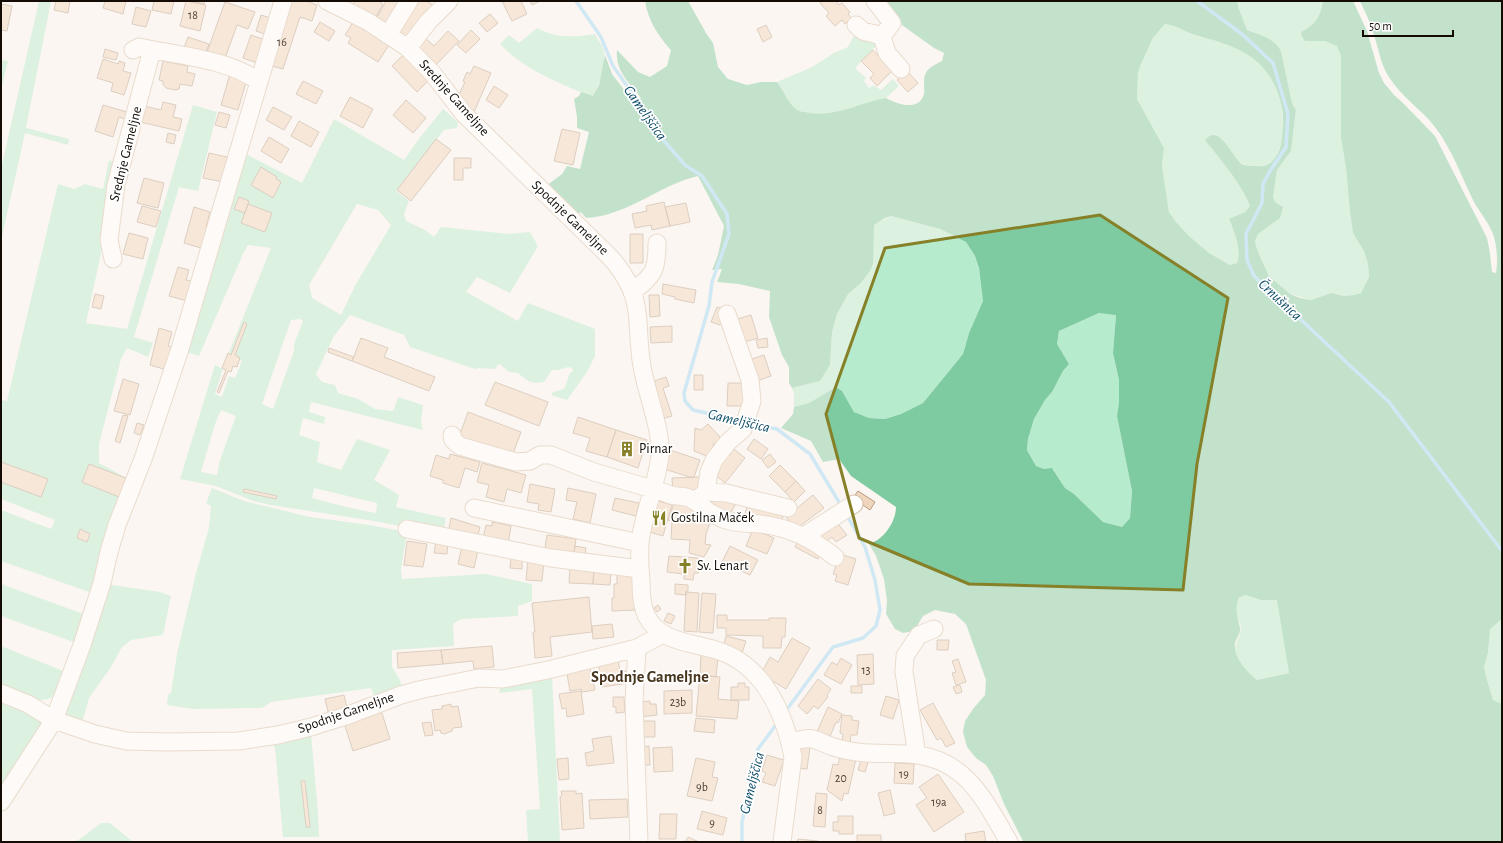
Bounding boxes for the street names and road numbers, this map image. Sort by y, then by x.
street label: Srednje Gameljne [416,57,492,139]
street label: Srednje Gameljne [107,105,145,203]
street label: Spodnje Gameljne [529,178,611,258]
street label: Spodnje Gameljne [296,690,396,736]

